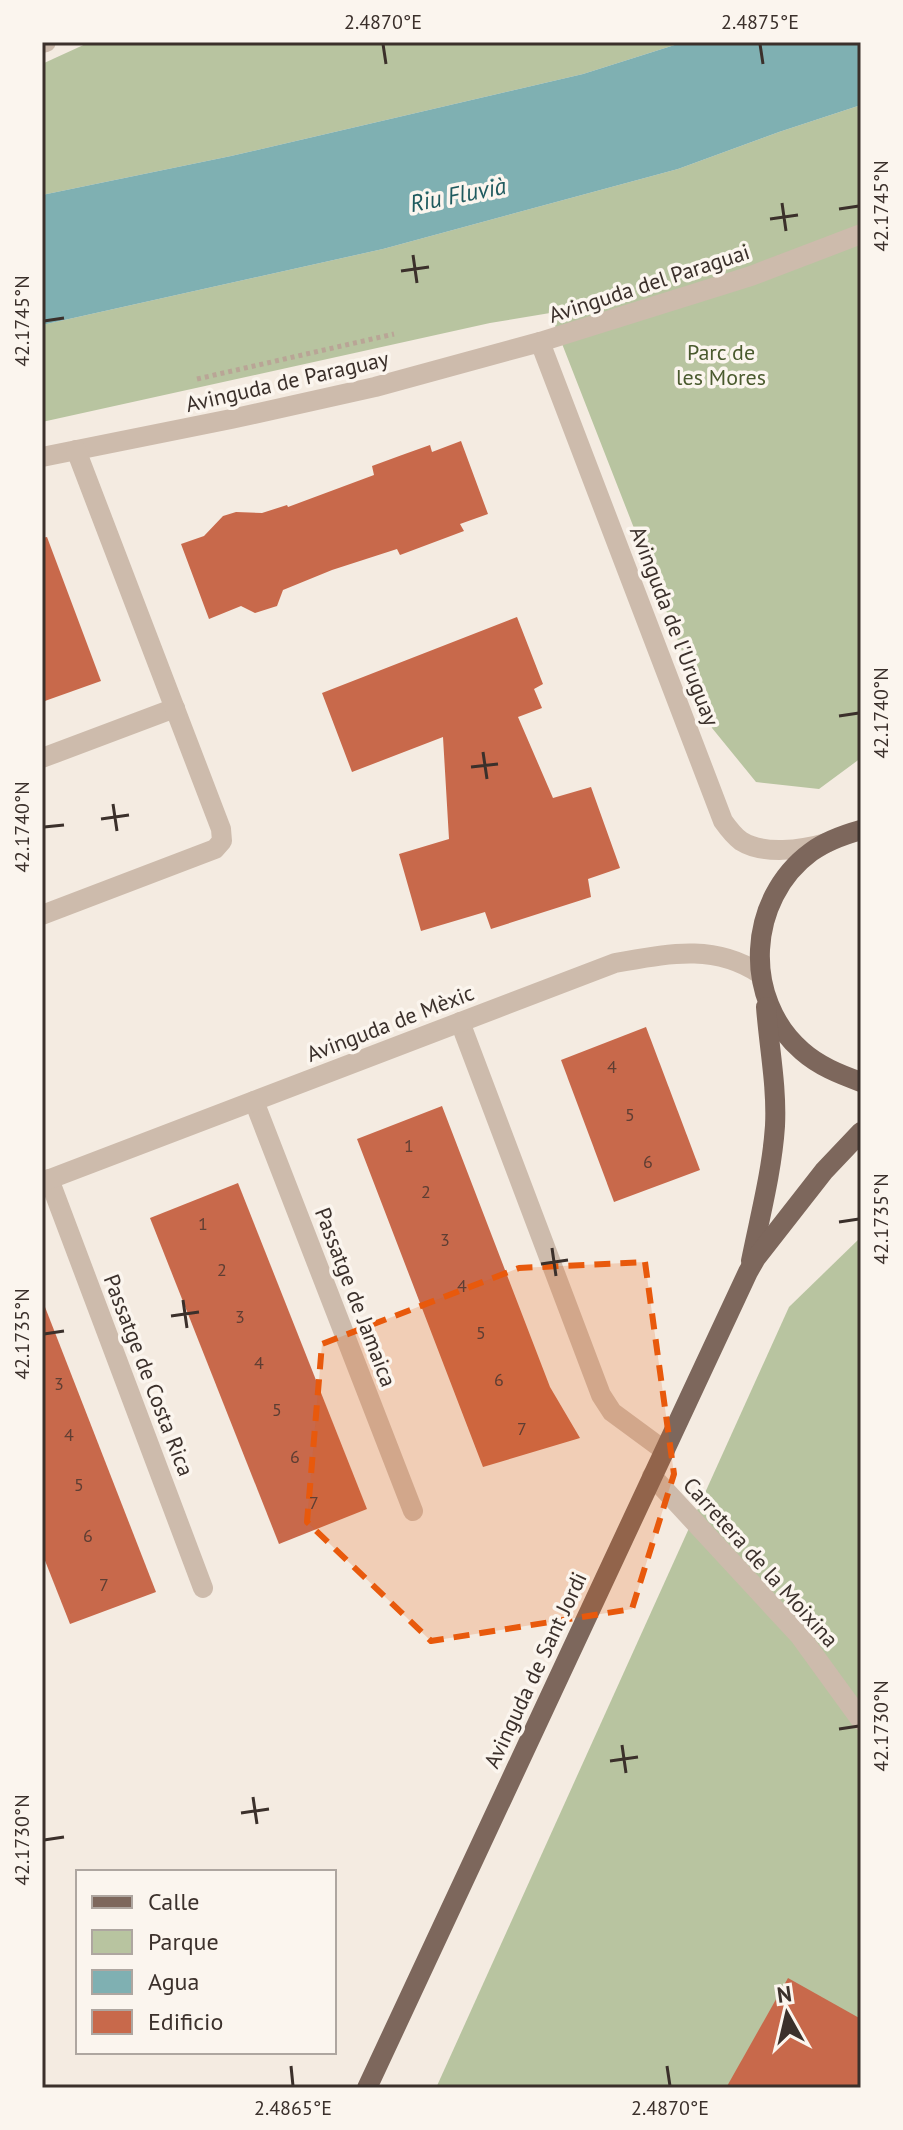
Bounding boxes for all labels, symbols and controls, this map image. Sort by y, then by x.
text: 2.4870°E [344,9,422,35]
text: 2.4875°E [721,9,799,35]
text: 42.1745°N [868,160,894,252]
water label: Riu Fluvià [407,170,509,219]
street label: Avinguda del Paraguai [545,237,753,329]
text: 42.1745°N [9,275,35,367]
park label: Parc de les Mores [676,338,766,391]
street label: Avinguda de Paraguay [183,344,392,418]
street label: Avinguda de l'Uruguay [624,522,726,730]
text: 42.1740°N [868,667,894,759]
text: 42.1740°N [9,781,35,873]
street label: Avinguda de Mèxic [302,978,478,1068]
house number: 4 [607,1055,617,1078]
house number: 5 [625,1103,635,1126]
house number: 1 [404,1134,414,1157]
house number: 6 [643,1150,653,1173]
text: 42.1735°N [868,1173,894,1265]
house number: 2 [421,1180,431,1203]
street label: Passatge de Jamaica [309,1203,403,1391]
house number: 1 [198,1212,208,1235]
house number: 3 [440,1228,450,1251]
house number: 2 [217,1258,227,1281]
street label: Passatge de Costa Rica [98,1270,200,1480]
house number: 4 [457,1274,467,1297]
text: 42.1735°N [9,1288,35,1380]
house number: 3 [235,1305,245,1328]
house number: 5 [476,1321,486,1344]
house number: 4 [254,1351,264,1374]
house number: 6 [494,1368,504,1391]
house number: 3 [54,1372,64,1395]
house number: 5 [272,1398,282,1421]
house number: 7 [517,1417,527,1440]
house number: 4 [64,1423,74,1446]
house number: 6 [290,1445,300,1468]
street label: Carretera de la Moixina [677,1471,845,1653]
house number: 5 [74,1473,84,1496]
house number: 7 [309,1491,319,1514]
house number: 6 [83,1524,93,1547]
street label: Avinguda de Sant Jordi [477,1567,593,1773]
house number: 7 [99,1573,109,1596]
text: 42.1730°N [868,1680,894,1772]
text: 42.1730°N [9,1794,35,1886]
legend [76,1870,336,2054]
text: Calle [148,1886,199,1917]
text: Parque [148,1926,219,1957]
text: Agua [148,1966,199,1997]
north arrow [747,1974,827,2054]
text: N [775,1979,793,2009]
text: Edificio [148,2006,223,2037]
text: 2.4865°E [254,2095,332,2121]
text: 2.4870°E [631,2095,709,2121]

